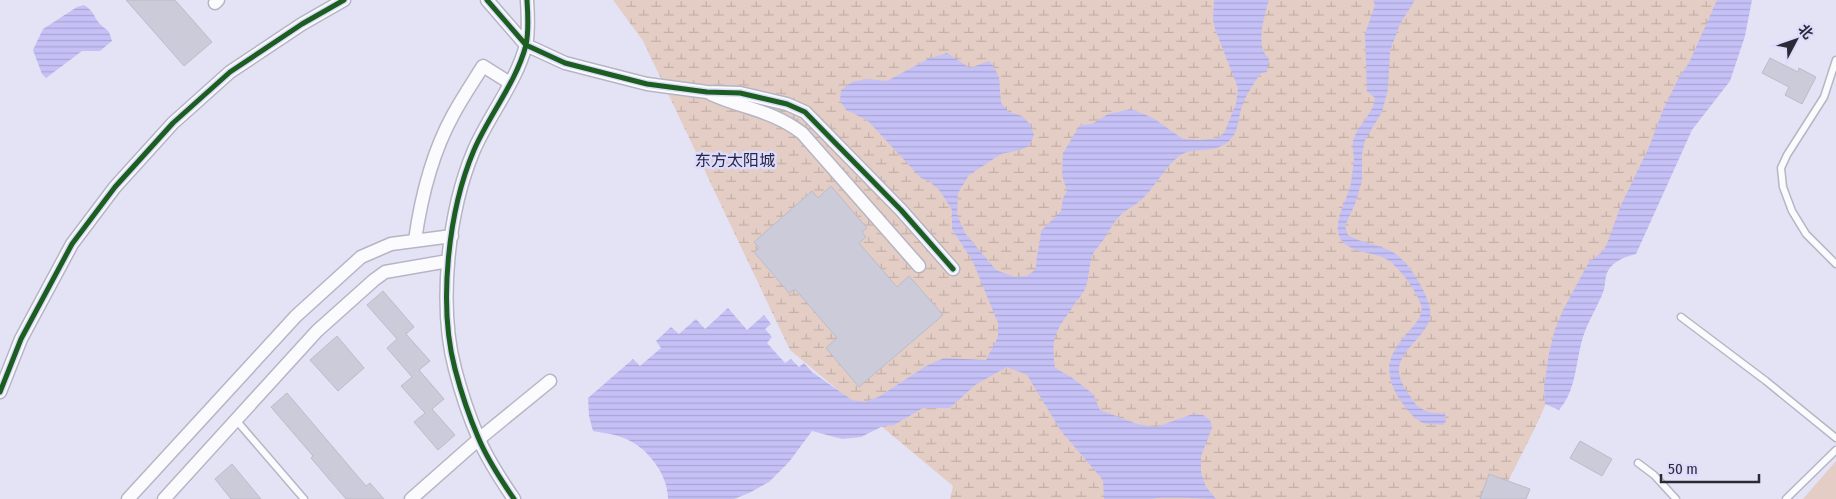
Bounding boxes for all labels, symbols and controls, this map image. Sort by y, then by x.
north arrow [1771,15,1821,65]
text: 北 [1794,21,1816,43]
district label: 东方太阳城 [695,151,775,170]
scale bar [1661,452,1758,484]
text: 50 m [1668,460,1698,478]

